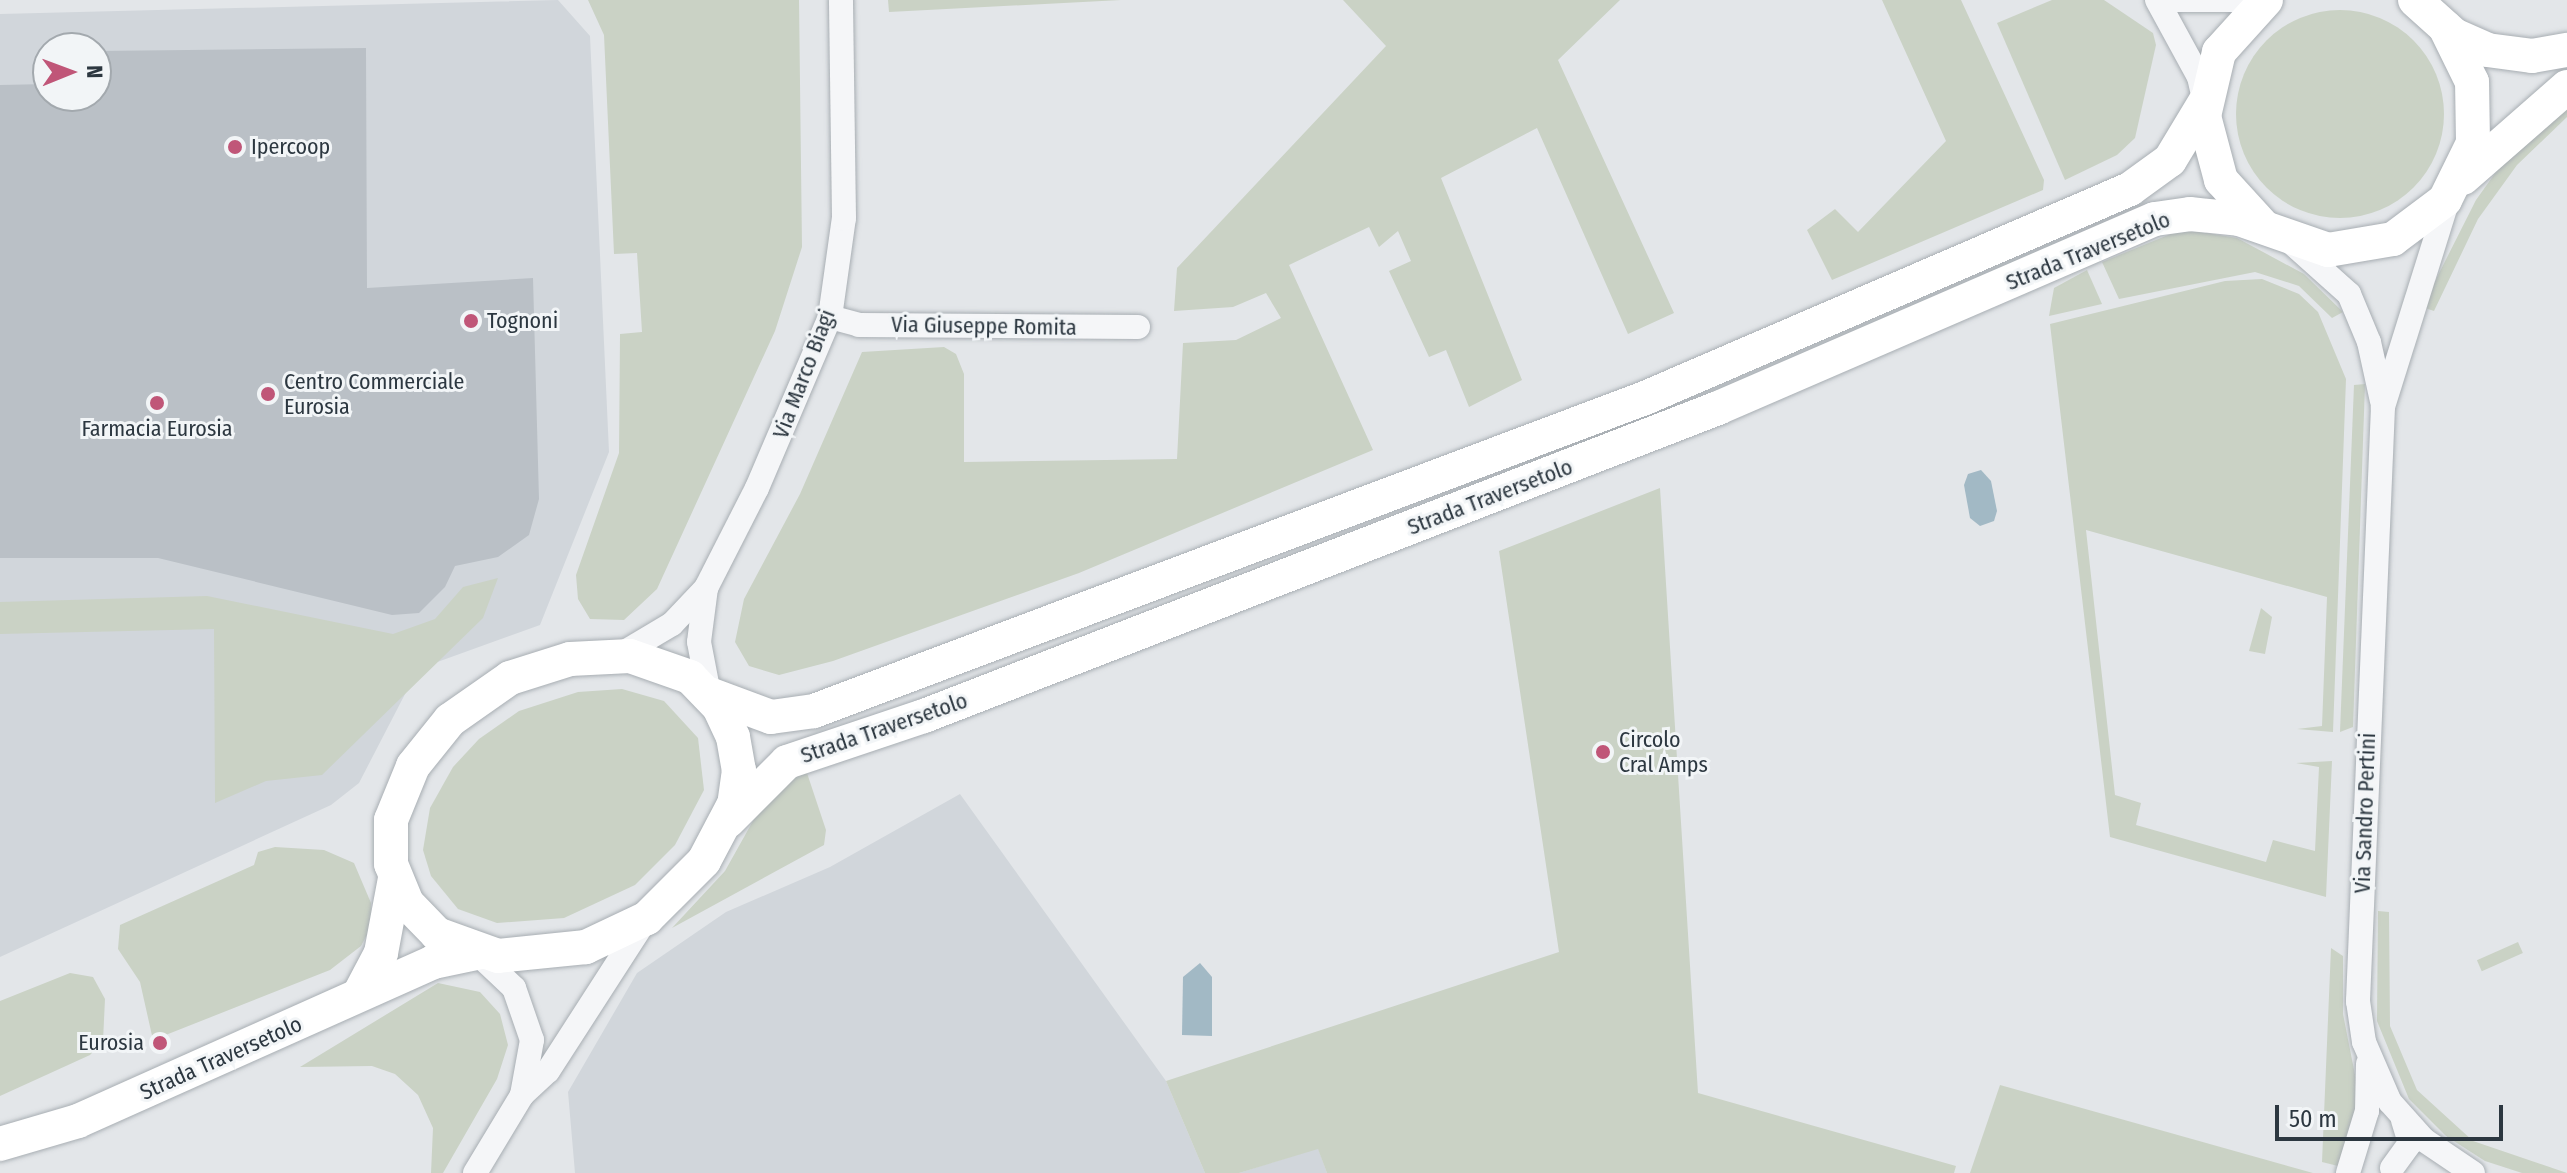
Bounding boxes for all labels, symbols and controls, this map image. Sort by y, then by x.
north arrow [32,32,112,112]
text: N [81,65,108,78]
place label: Ipercoop [251,134,330,160]
marker: Ipercoop [226,138,244,156]
street label: Strada Traversetolo [2002,206,2174,296]
street label: Via Marco Biagi [767,306,841,442]
place label: Tognoni [487,308,558,334]
street label: Via Giuseppe Romita [891,311,1077,341]
marker: Tognoni [462,312,480,330]
place label: Centro Commerciale Eurosia [284,368,464,420]
marker: Centro Commerciale Eurosia [259,385,277,403]
marker: Farmacia Eurosia [148,394,166,412]
place label: Farmacia Eurosia [81,416,233,442]
street label: Strada Traversetolo [1404,453,1576,541]
street label: Strada Traversetolo [797,687,971,769]
place label: Circolo Cral Amps [1619,726,1708,778]
street label: Via Sandro Pertini [2349,732,2381,894]
marker: Circolo Cral Amps [1594,743,1612,761]
street label: Strada Traversetolo [136,1010,306,1106]
place label: Eurosia [78,1030,144,1056]
marker: Eurosia [151,1034,169,1052]
scale bar [2279,1089,2507,1139]
text: 50 m [2289,1105,2337,1133]

